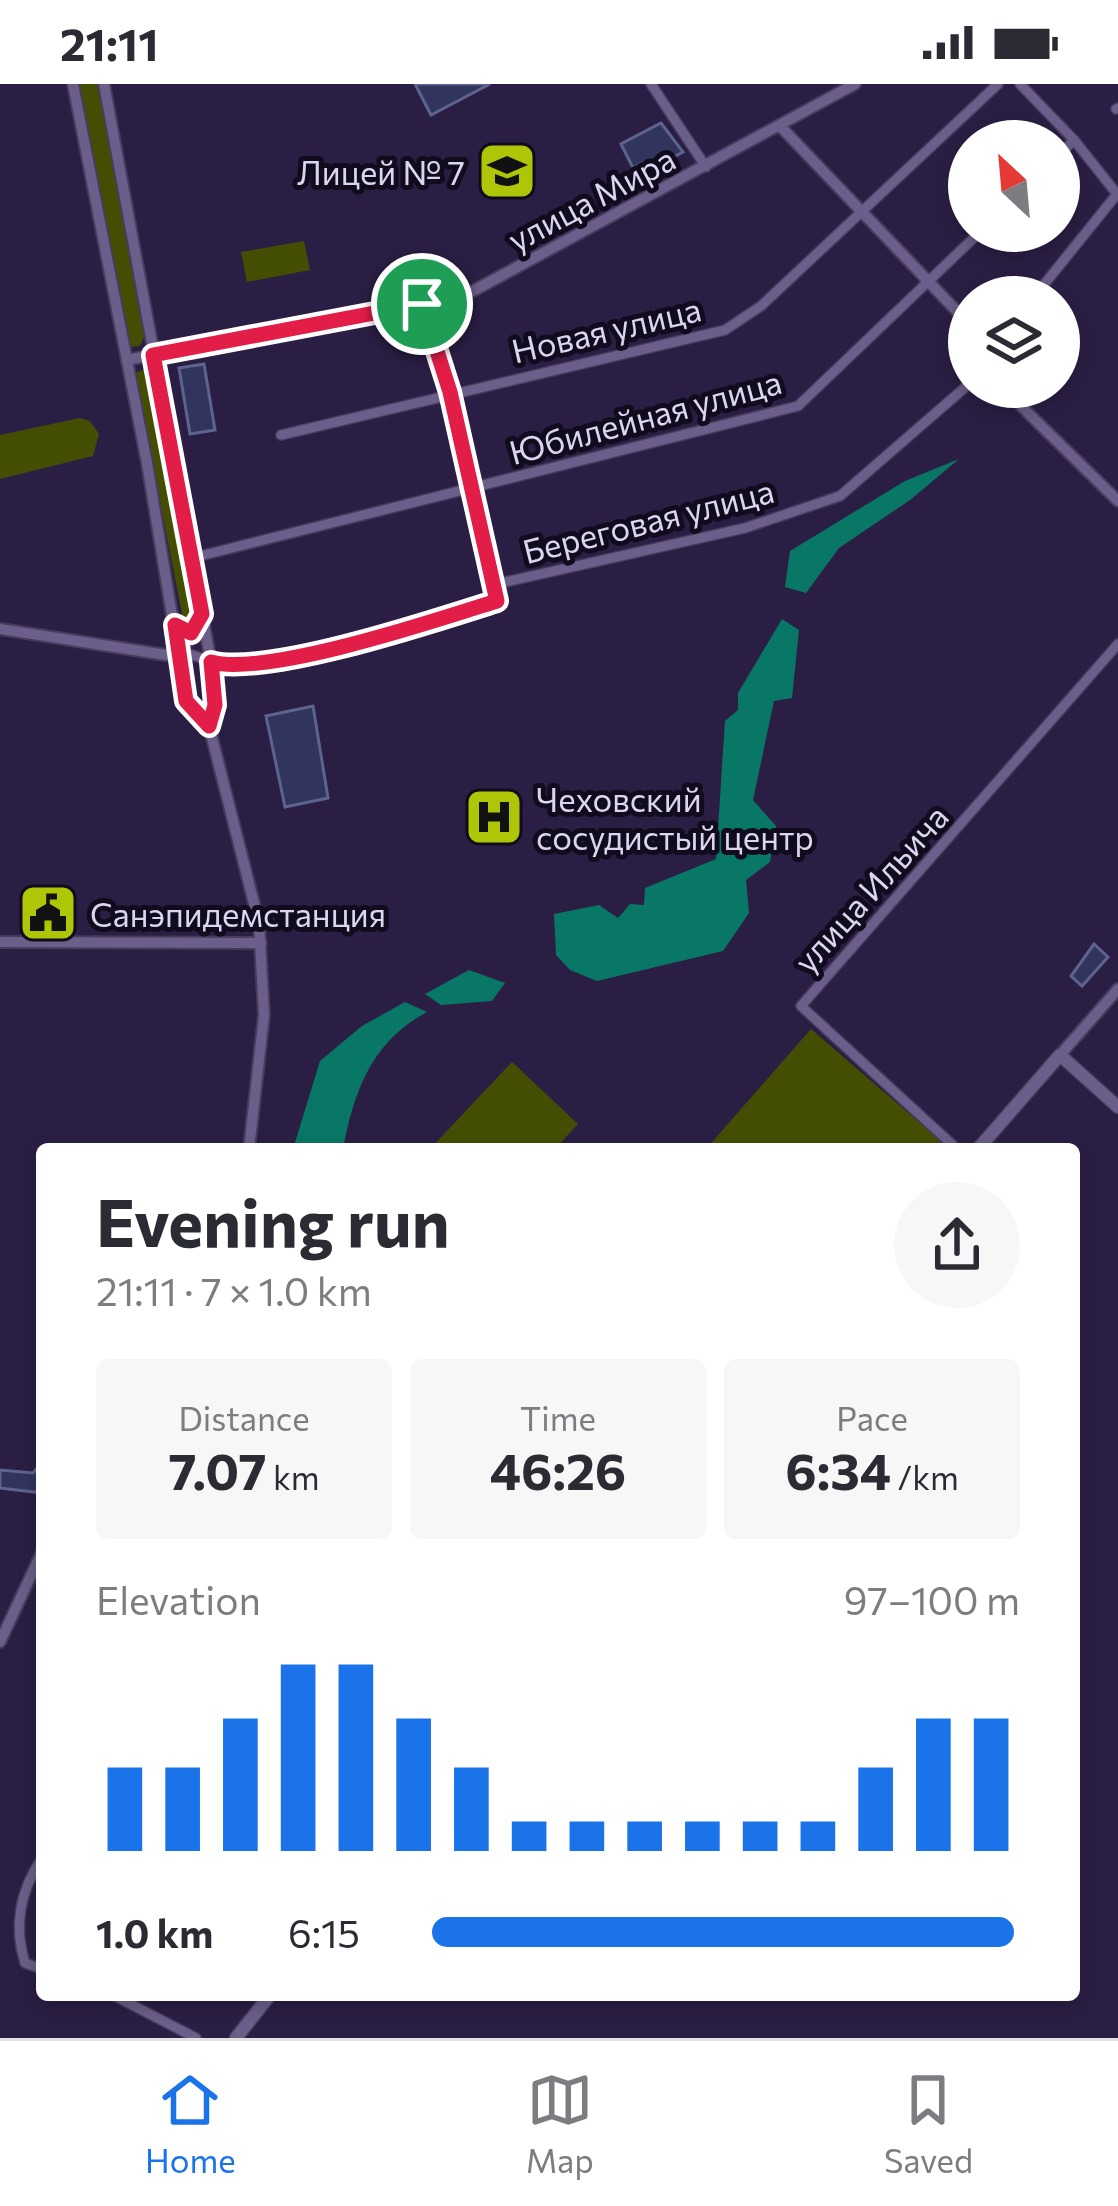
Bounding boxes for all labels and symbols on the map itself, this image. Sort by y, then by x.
north arrow [948,120,1080,252]
street label: улица Мира [500,137,682,259]
school or university icon: Лицей № 7 [476,140,538,202]
place label: Лицей № 7 [297,151,465,192]
pin [371,253,473,355]
street label: Новая улица [507,287,705,371]
street label: Юбилейная улица [504,360,786,472]
street label: Береговая улица [518,469,778,571]
place label: Чеховский сосудистый центр [536,778,814,857]
hospital icon: Чеховский сосудистый центр [463,786,525,848]
street label: улица Ильича [784,796,956,980]
public building icon: Санэпидемстанция [17,882,79,944]
place label: Санэпидемстанция [90,893,386,934]

